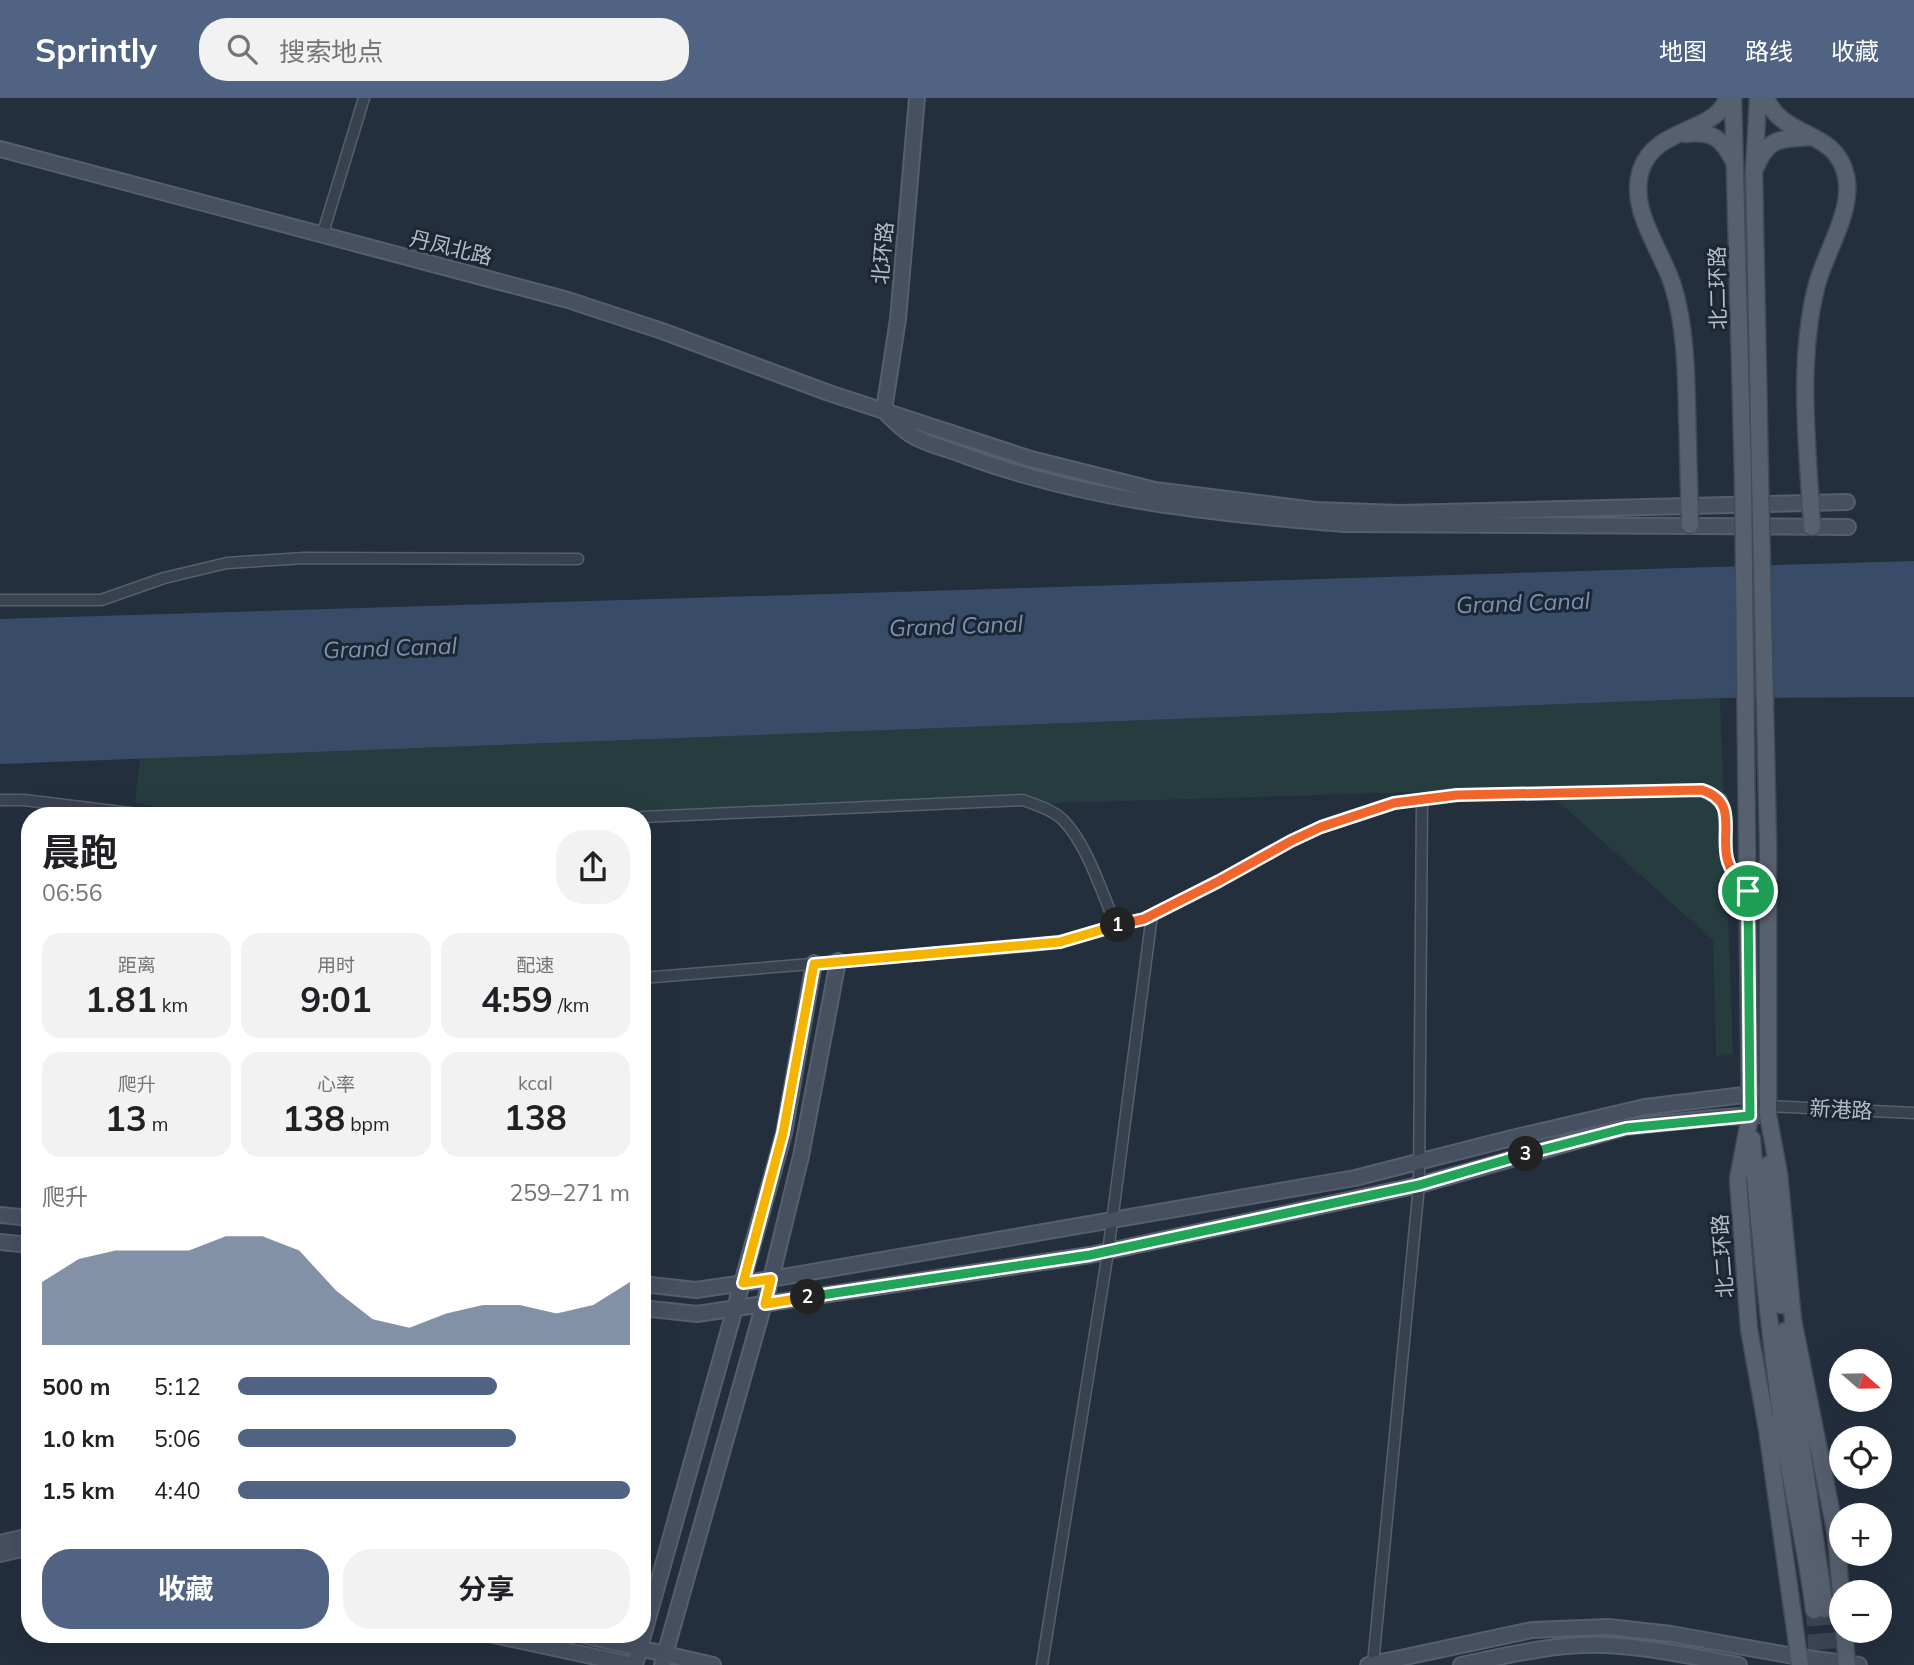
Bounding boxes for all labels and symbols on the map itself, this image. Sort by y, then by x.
street label: 北环路 [866,220,898,285]
street label: 丹凤北路 [407,224,495,270]
street label: 北二环路 [1703,246,1731,330]
water label: Grand Canal [1455,586,1591,619]
water label: Grand Canal [888,609,1024,642]
water label: Grand Canal [322,631,458,664]
pin [1718,861,1778,921]
pin: 1 [1100,908,1136,942]
street label: 新港路 [1809,1094,1873,1124]
pin: 3 [1508,1136,1544,1172]
street label: 北二环路 [1706,1213,1738,1299]
pin: 2 [790,1280,826,1314]
north arrow [1829,1349,1892,1412]

